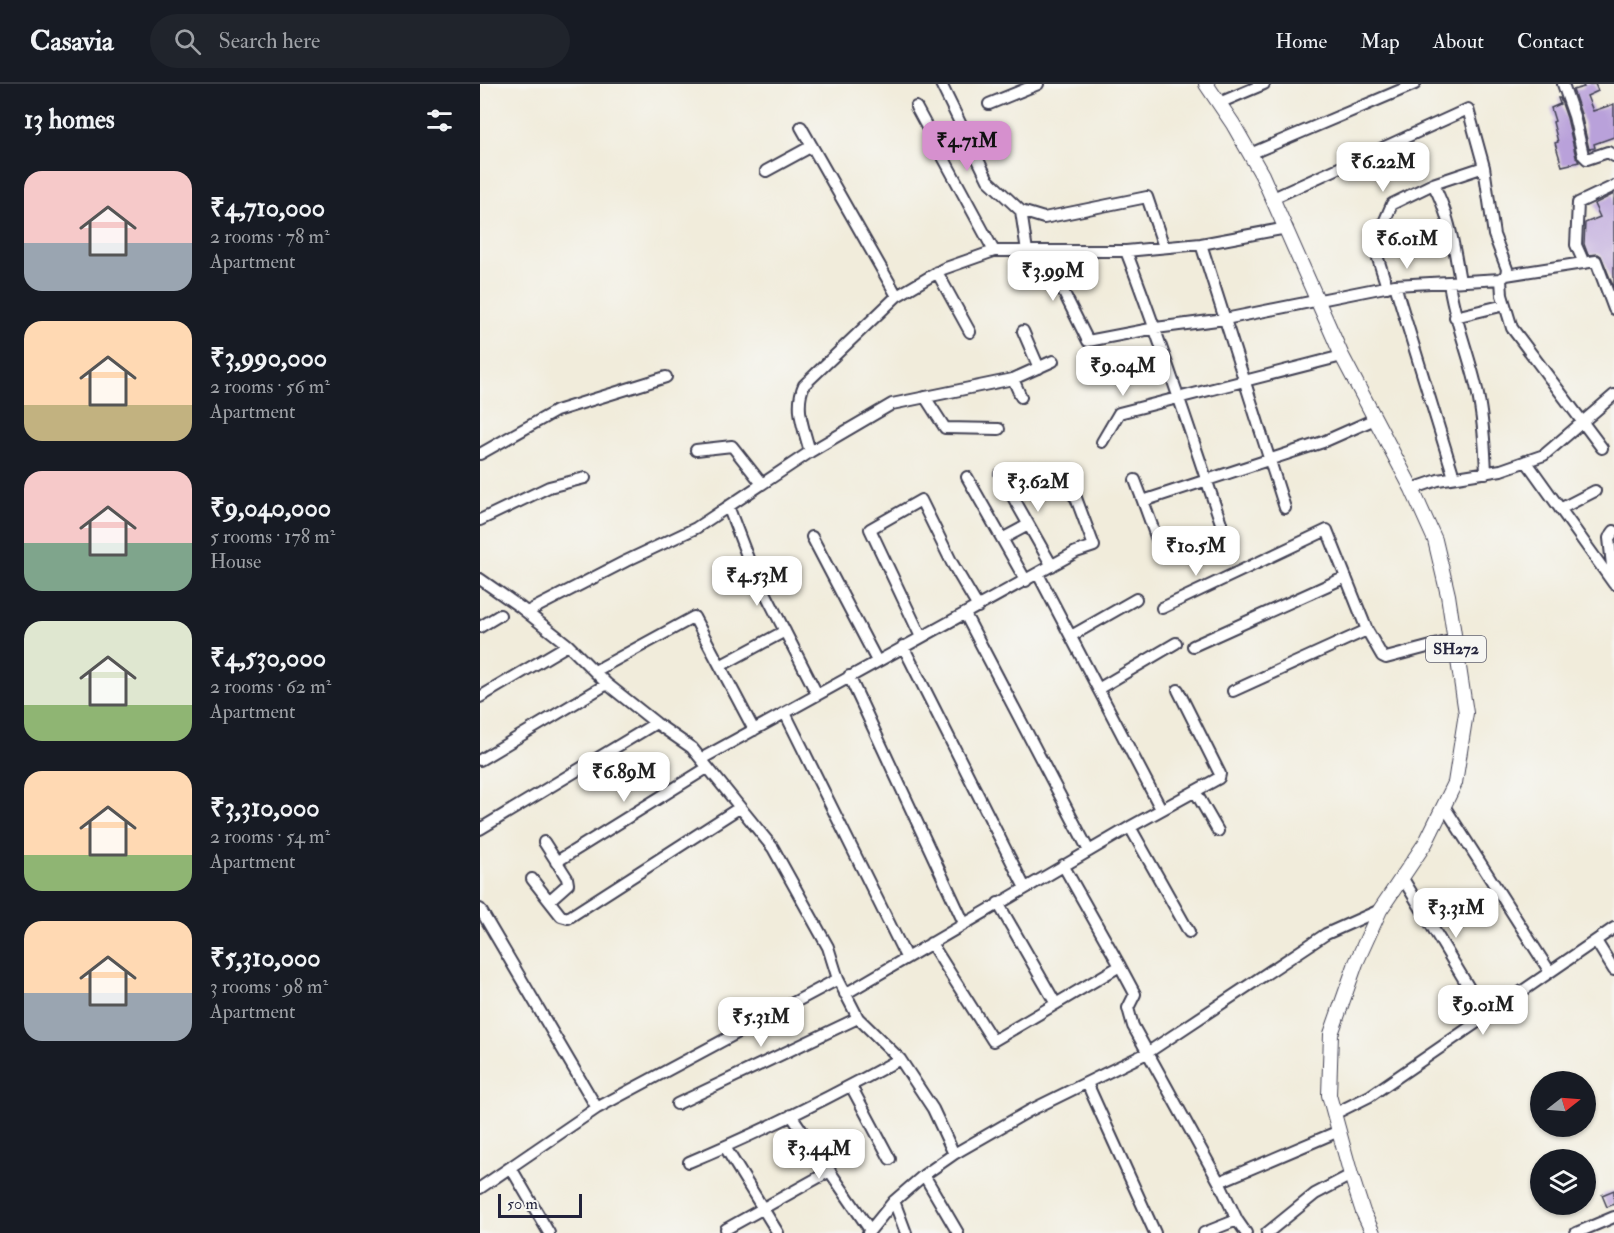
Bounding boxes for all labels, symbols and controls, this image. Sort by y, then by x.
search box [150,14,570,68]
text: Casavia [30,24,114,59]
icon: search [171,25,204,58]
text: Search here [219,27,320,55]
text: Home [1275,28,1327,55]
text: Map [1360,28,1400,55]
text: About [1433,28,1484,55]
text: Contact [1517,28,1584,55]
text: 13 homes [24,104,115,136]
icon: filters [423,104,456,137]
pin: ₹4.71M [918,121,1016,172]
text: ₹4.71M [936,128,998,153]
pin: ₹6.22M [1334,142,1432,193]
text: ₹6.22M [1350,149,1416,174]
text: ₹4,710,000 [210,192,325,224]
icon: home [72,195,144,267]
pin: ₹6.01M [1358,219,1456,270]
text: 2 rooms · 78 m² [210,224,330,249]
text: ₹6.01M [1376,226,1438,251]
text: Apartment [210,249,295,274]
pin: ₹3.99M [1004,251,1102,302]
text: ₹3.99M [1022,258,1084,283]
text: ₹3,990,000 [210,342,327,374]
icon: home [72,345,144,417]
pin: ₹9.04M [1074,346,1172,397]
text: ₹9.04M [1090,353,1156,378]
text: 2 rooms · 56 m² [210,374,330,399]
text: Apartment [210,399,295,424]
pin: ₹3.62M [989,462,1087,513]
text: ₹3.62M [1007,469,1069,494]
text: ₹9,040,000 [210,492,331,524]
icon: home [72,495,144,567]
text: 5 rooms · 178 m² [210,524,335,549]
pin: ₹10.5M [1147,526,1245,577]
text: ₹10.5M [1166,533,1226,558]
text: House [210,549,261,574]
pin: ₹4.53M [708,556,806,607]
text: ₹4.53M [726,563,788,588]
road number: SH272 [1426,636,1486,662]
text: ₹4,530,000 [210,642,326,674]
icon: home [72,645,144,717]
text: 2 rooms · 62 m² [210,674,331,699]
text: Apartment [210,699,295,724]
pin: ₹6.89M [575,752,673,803]
text: ₹6.89M [592,759,656,784]
text: ₹3,310,000 [210,792,320,824]
icon: home [72,795,144,867]
text: 2 rooms · 54 m² [210,824,330,849]
text: Apartment [210,849,295,874]
pin: ₹3.31M [1407,888,1505,939]
text: ₹3.31M [1427,895,1485,920]
text: ₹5,310,000 [210,942,321,974]
icon: home [72,945,144,1017]
text: 3 rooms · 98 m² [210,974,328,999]
pin: ₹9.01M [1434,985,1532,1036]
text: ₹9.01M [1452,992,1514,1017]
pin: ₹5.31M [712,997,810,1048]
text: Apartment [210,999,295,1024]
text: ₹5.31M [732,1004,790,1029]
north arrow [1530,1071,1596,1137]
map controls [1530,1071,1596,1215]
pin: ₹3.44M [770,1129,868,1180]
text: ₹3.44M [787,1136,851,1161]
button: layers [1530,1149,1596,1215]
scale bar [498,1191,582,1218]
text: 50 m [507,1194,538,1214]

